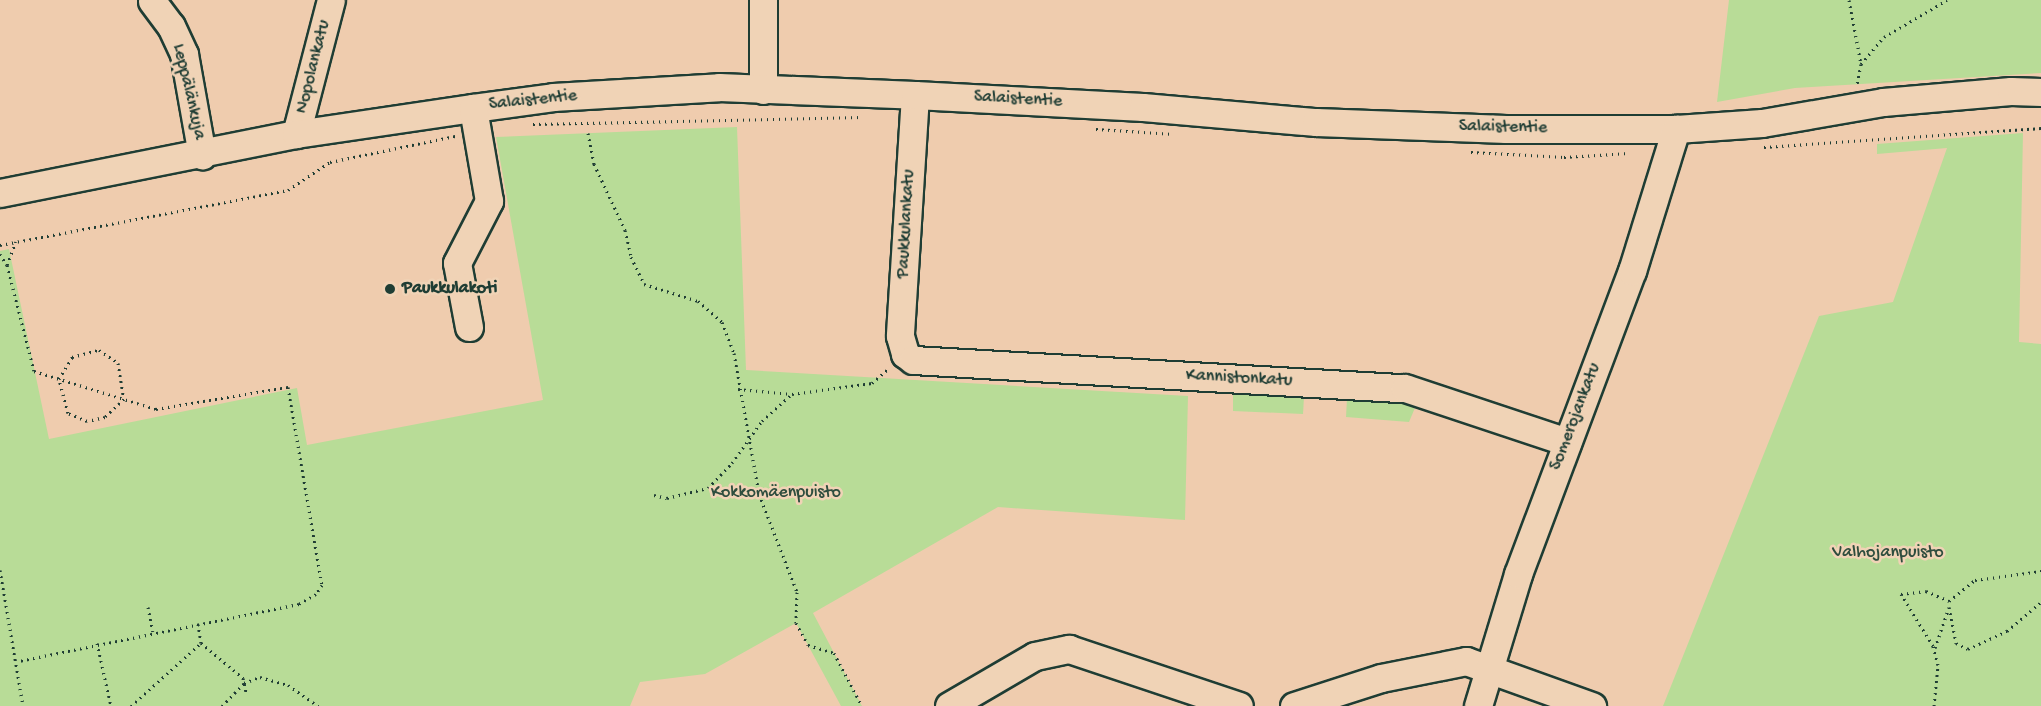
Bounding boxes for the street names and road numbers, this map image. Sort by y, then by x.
street label: Nopolankatu [292,18,336,116]
street label: Leppälänkuja [166,42,210,142]
street label: Salaistentie [488,86,578,116]
street label: Salaistentie [973,87,1063,113]
street label: Salaistentie [1459,116,1547,140]
street label: Paukkulankatu [893,169,921,279]
street label: Somerojankatu [1546,360,1606,474]
street label: Kannistonkatu [1185,365,1293,393]

